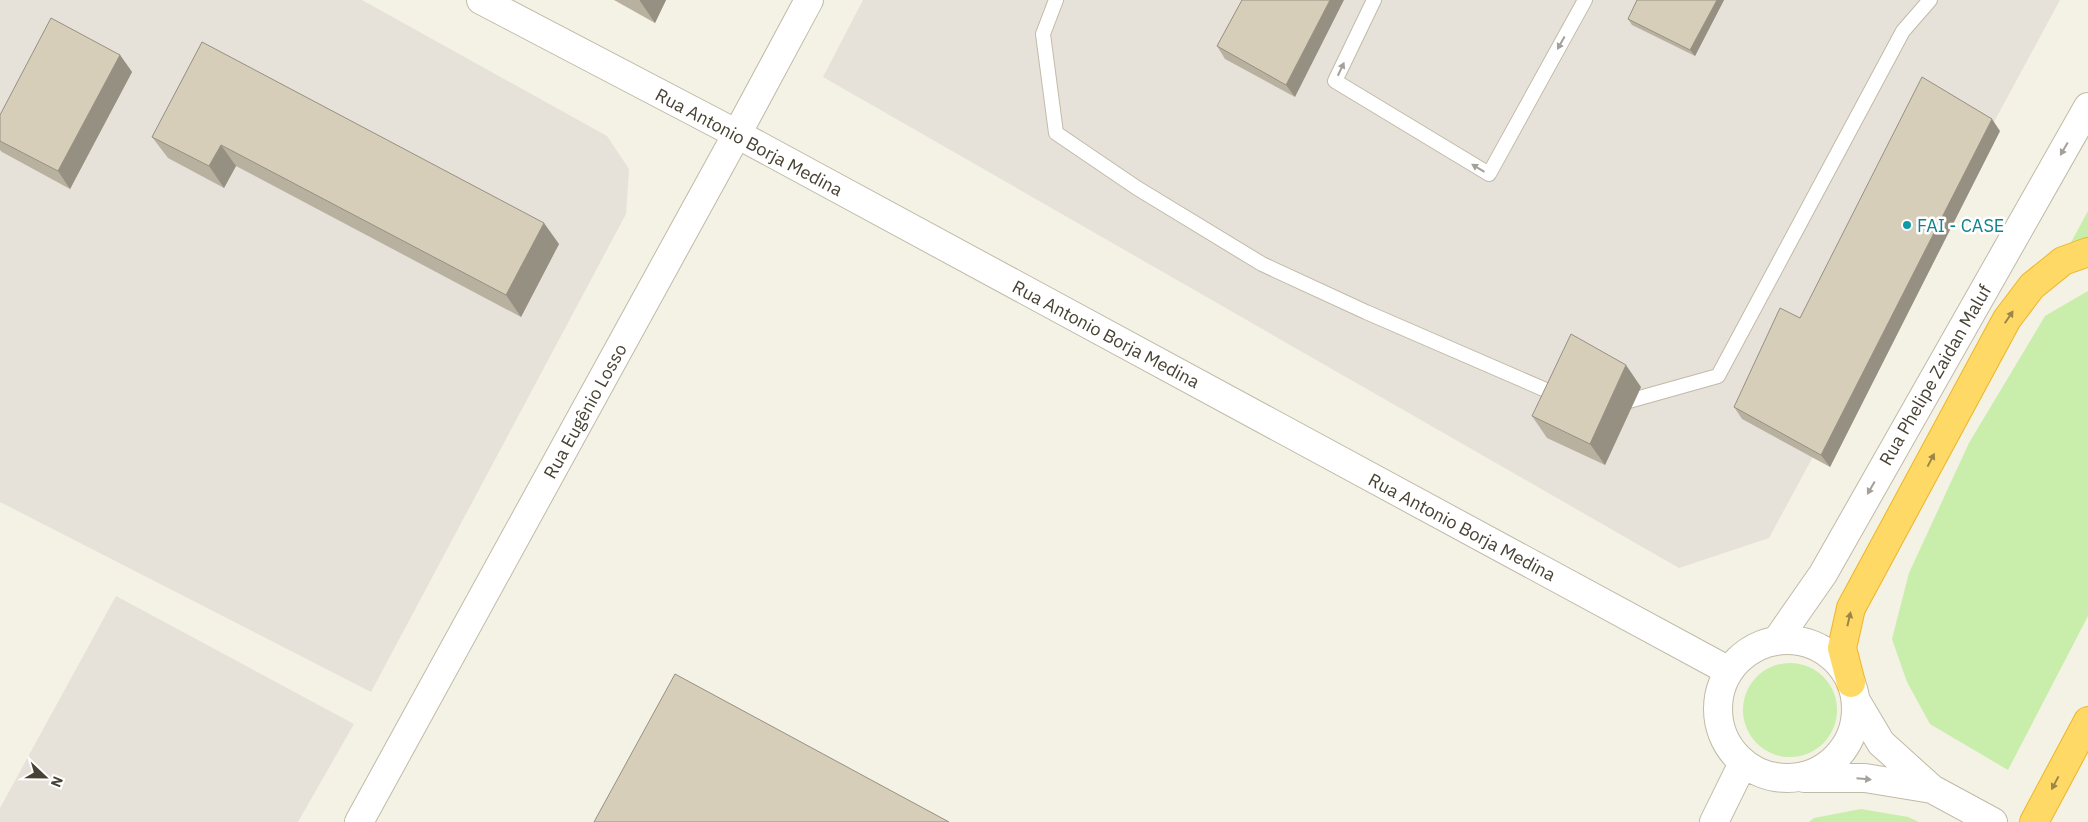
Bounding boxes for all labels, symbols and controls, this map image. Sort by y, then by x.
one-way arrow [1557,36,1566,49]
one-way arrow [1337,62,1345,76]
street label: Rua Antonio Borja Medina [651,83,847,201]
one-way arrow [2060,142,2068,157]
one-way arrow [1472,163,1485,172]
place label: FAI - CASE [1917,214,2004,237]
marker: FAI - CASE [1901,219,1913,231]
street label: Rua Antonio Borja Medina [1008,275,1204,393]
street label: Rua Phelipe Zaidan Maluf [1874,280,1996,469]
one-way arrow [2004,310,2014,324]
street label: Rua Eugênio Losso [538,339,632,483]
one-way arrow [1927,452,1935,467]
street label: Rua Antonio Borja Medina [1364,468,1560,586]
one-way arrow [1867,481,1875,496]
one-way arrow [1845,611,1853,627]
north arrow [20,752,70,802]
text: N [47,774,67,790]
one-way arrow [1856,775,1872,783]
one-way arrow [2051,776,2059,790]

